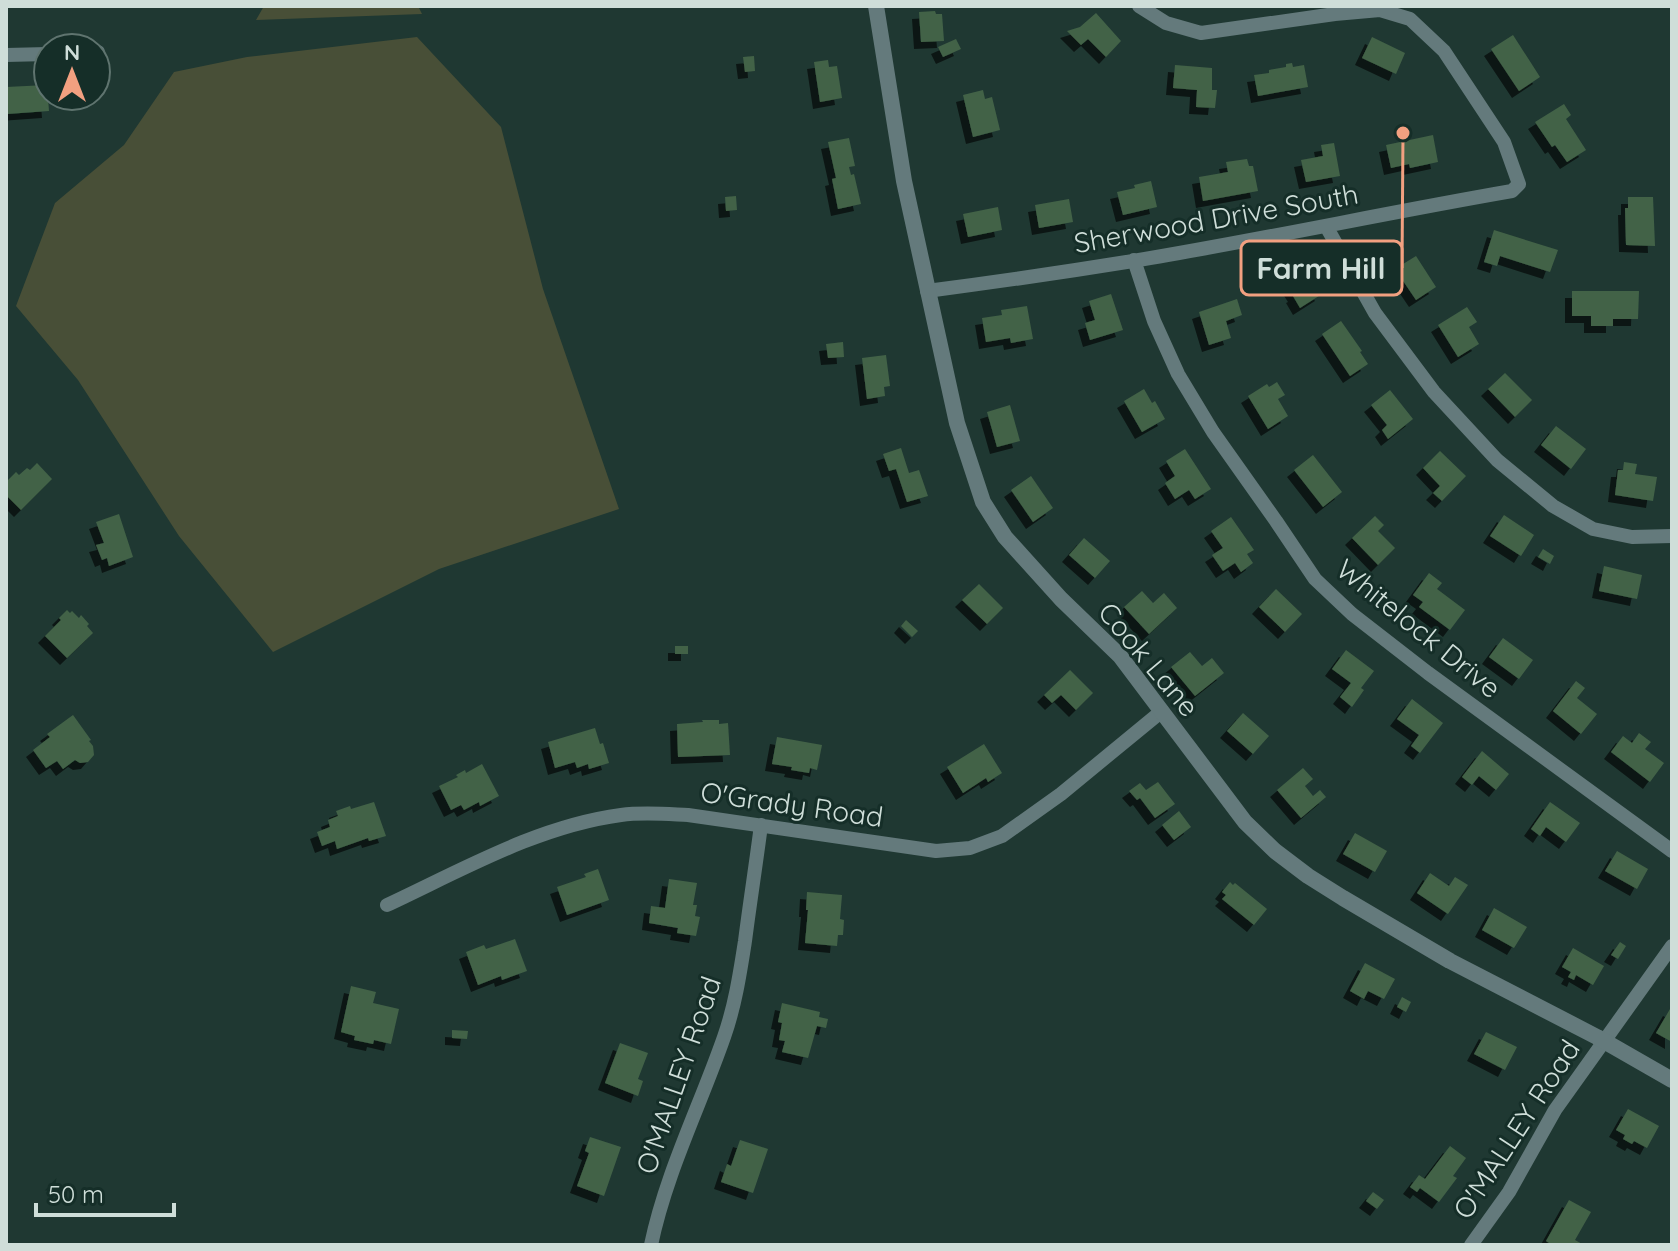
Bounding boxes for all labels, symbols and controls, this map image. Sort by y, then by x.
north arrow [32,32,112,112]
text: N [64,38,80,66]
street label: Sherwood Drive South [1071,176,1361,260]
callout: Farm Hill [1241,241,1402,295]
text: Farm Hill [1256,249,1386,287]
street label: Whitelock Drive [1330,551,1508,705]
street label: Cook Lane [1091,595,1207,723]
street label: O'Grady Road [699,774,885,834]
street label: O'MALLEY Road [628,972,728,1178]
street label: O'MALLEY Road [1445,1033,1587,1225]
scale bar [36,1167,174,1217]
text: 50 m [48,1179,104,1209]

